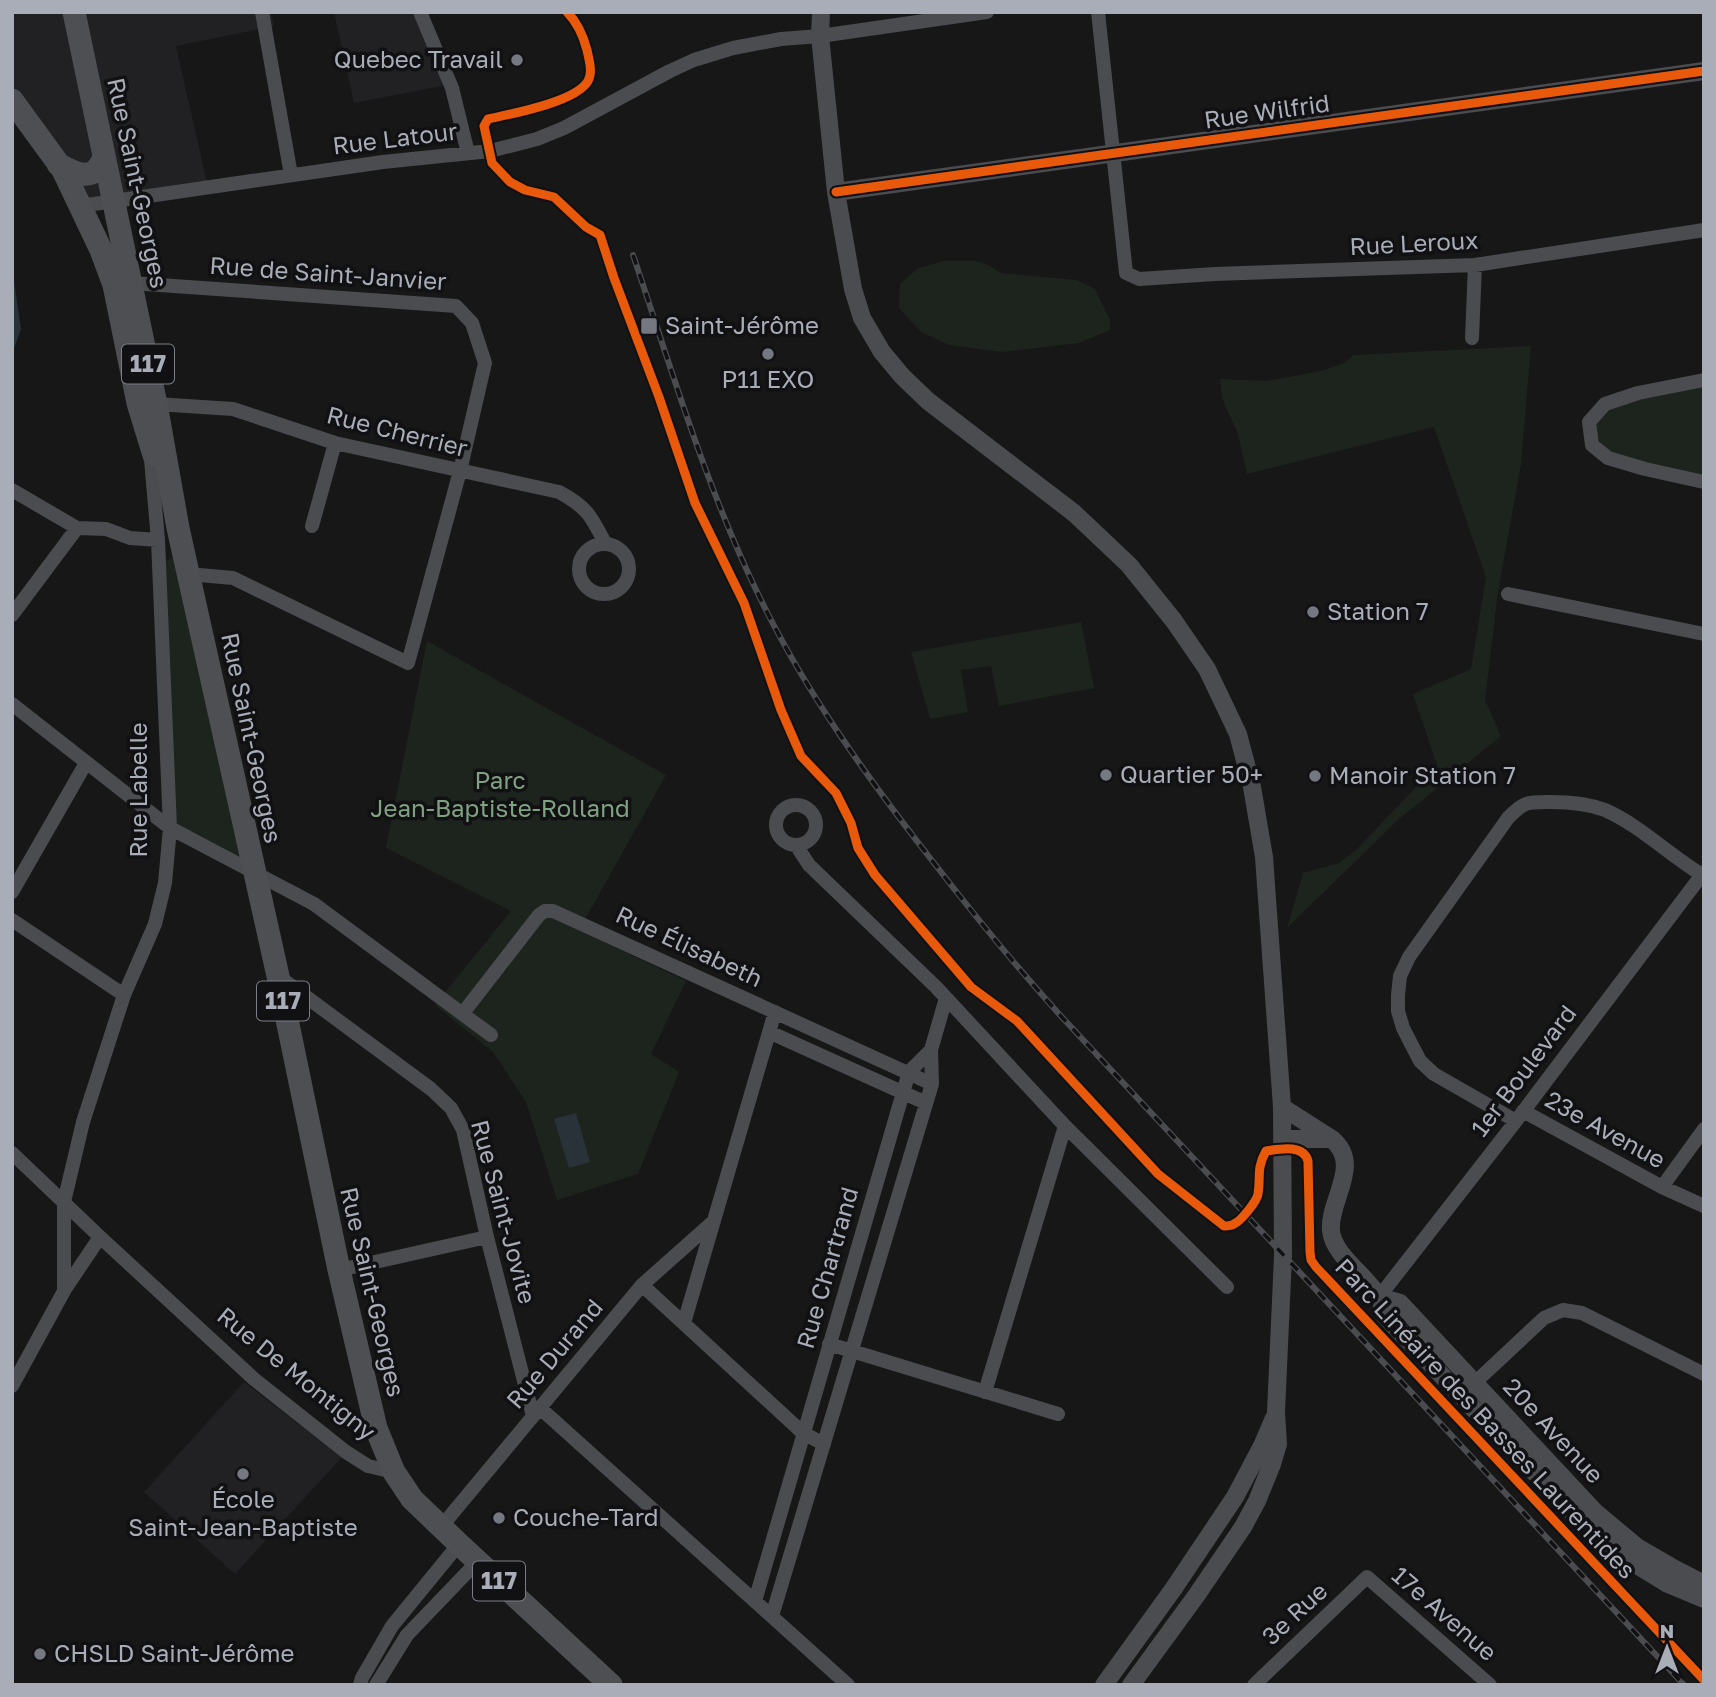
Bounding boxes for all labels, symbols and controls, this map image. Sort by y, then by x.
place label: Quebec Travail [334,44,503,73]
marker: Quebec Travail [509,52,525,68]
street label: Rue Saint-Georges [102,75,175,290]
street label: Rue Wilfrid [1202,87,1331,134]
street label: Rue Latour [331,115,459,160]
street label: Rue Leroux [1349,225,1479,260]
street label: Rue de Saint-Janvier [209,250,448,295]
place label: Saint-Jérôme [665,310,819,339]
marker: Saint-Jérôme [639,316,659,336]
road number: 117 [122,344,174,384]
marker: P11 EXO [760,346,776,362]
place label: P11 EXO [722,364,814,393]
street label: Rue Cherrier [324,399,471,462]
place label: Station 7 [1327,596,1429,625]
marker: Station 7 [1305,604,1321,620]
street label: Rue Saint-Georges [216,630,289,845]
street label: Rue Labelle [123,722,152,858]
place label: Quartier 50+ [1120,759,1263,788]
place label: Manoir Station 7 [1329,760,1516,789]
park label: Parc Jean-Baptiste-Rolland [370,765,630,822]
marker: Quartier 50+ [1098,767,1114,783]
marker: Manoir Station 7 [1307,768,1323,784]
street label: Rue Élisabeth [612,899,768,992]
road number: 117 [257,982,309,1020]
street label: 1er Boulevard [1464,999,1582,1142]
street label: 23e Avenue [1541,1084,1671,1174]
street label: Rue Saint-Jovite [466,1117,543,1307]
street label: Rue Saint-Georges [335,1184,412,1399]
street label: Rue Chartrand [790,1184,863,1352]
street label: Parc Linéaire des Basses Laurentides [1330,1252,1642,1584]
street label: Rue Durand [500,1292,608,1414]
street label: Rue De Montigny [212,1300,382,1445]
street label: 20e Avenue [1498,1371,1610,1489]
marker: École Saint-Jean-Baptiste [235,1466,251,1482]
place label: École Saint-Jean-Baptiste [128,1484,358,1541]
place label: Couche-Tard [513,1502,659,1531]
marker: Couche-Tard [491,1510,507,1526]
street label: 17e Avenue [1387,1560,1503,1666]
road number: 117 [473,1562,525,1600]
street label: 3e Rue [1255,1576,1332,1650]
north arrow [1632,1613,1702,1683]
text: N [1660,1619,1674,1642]
place label: CHSLD Saint-Jérôme [54,1638,294,1667]
marker: CHSLD Saint-Jérôme [32,1646,48,1662]

